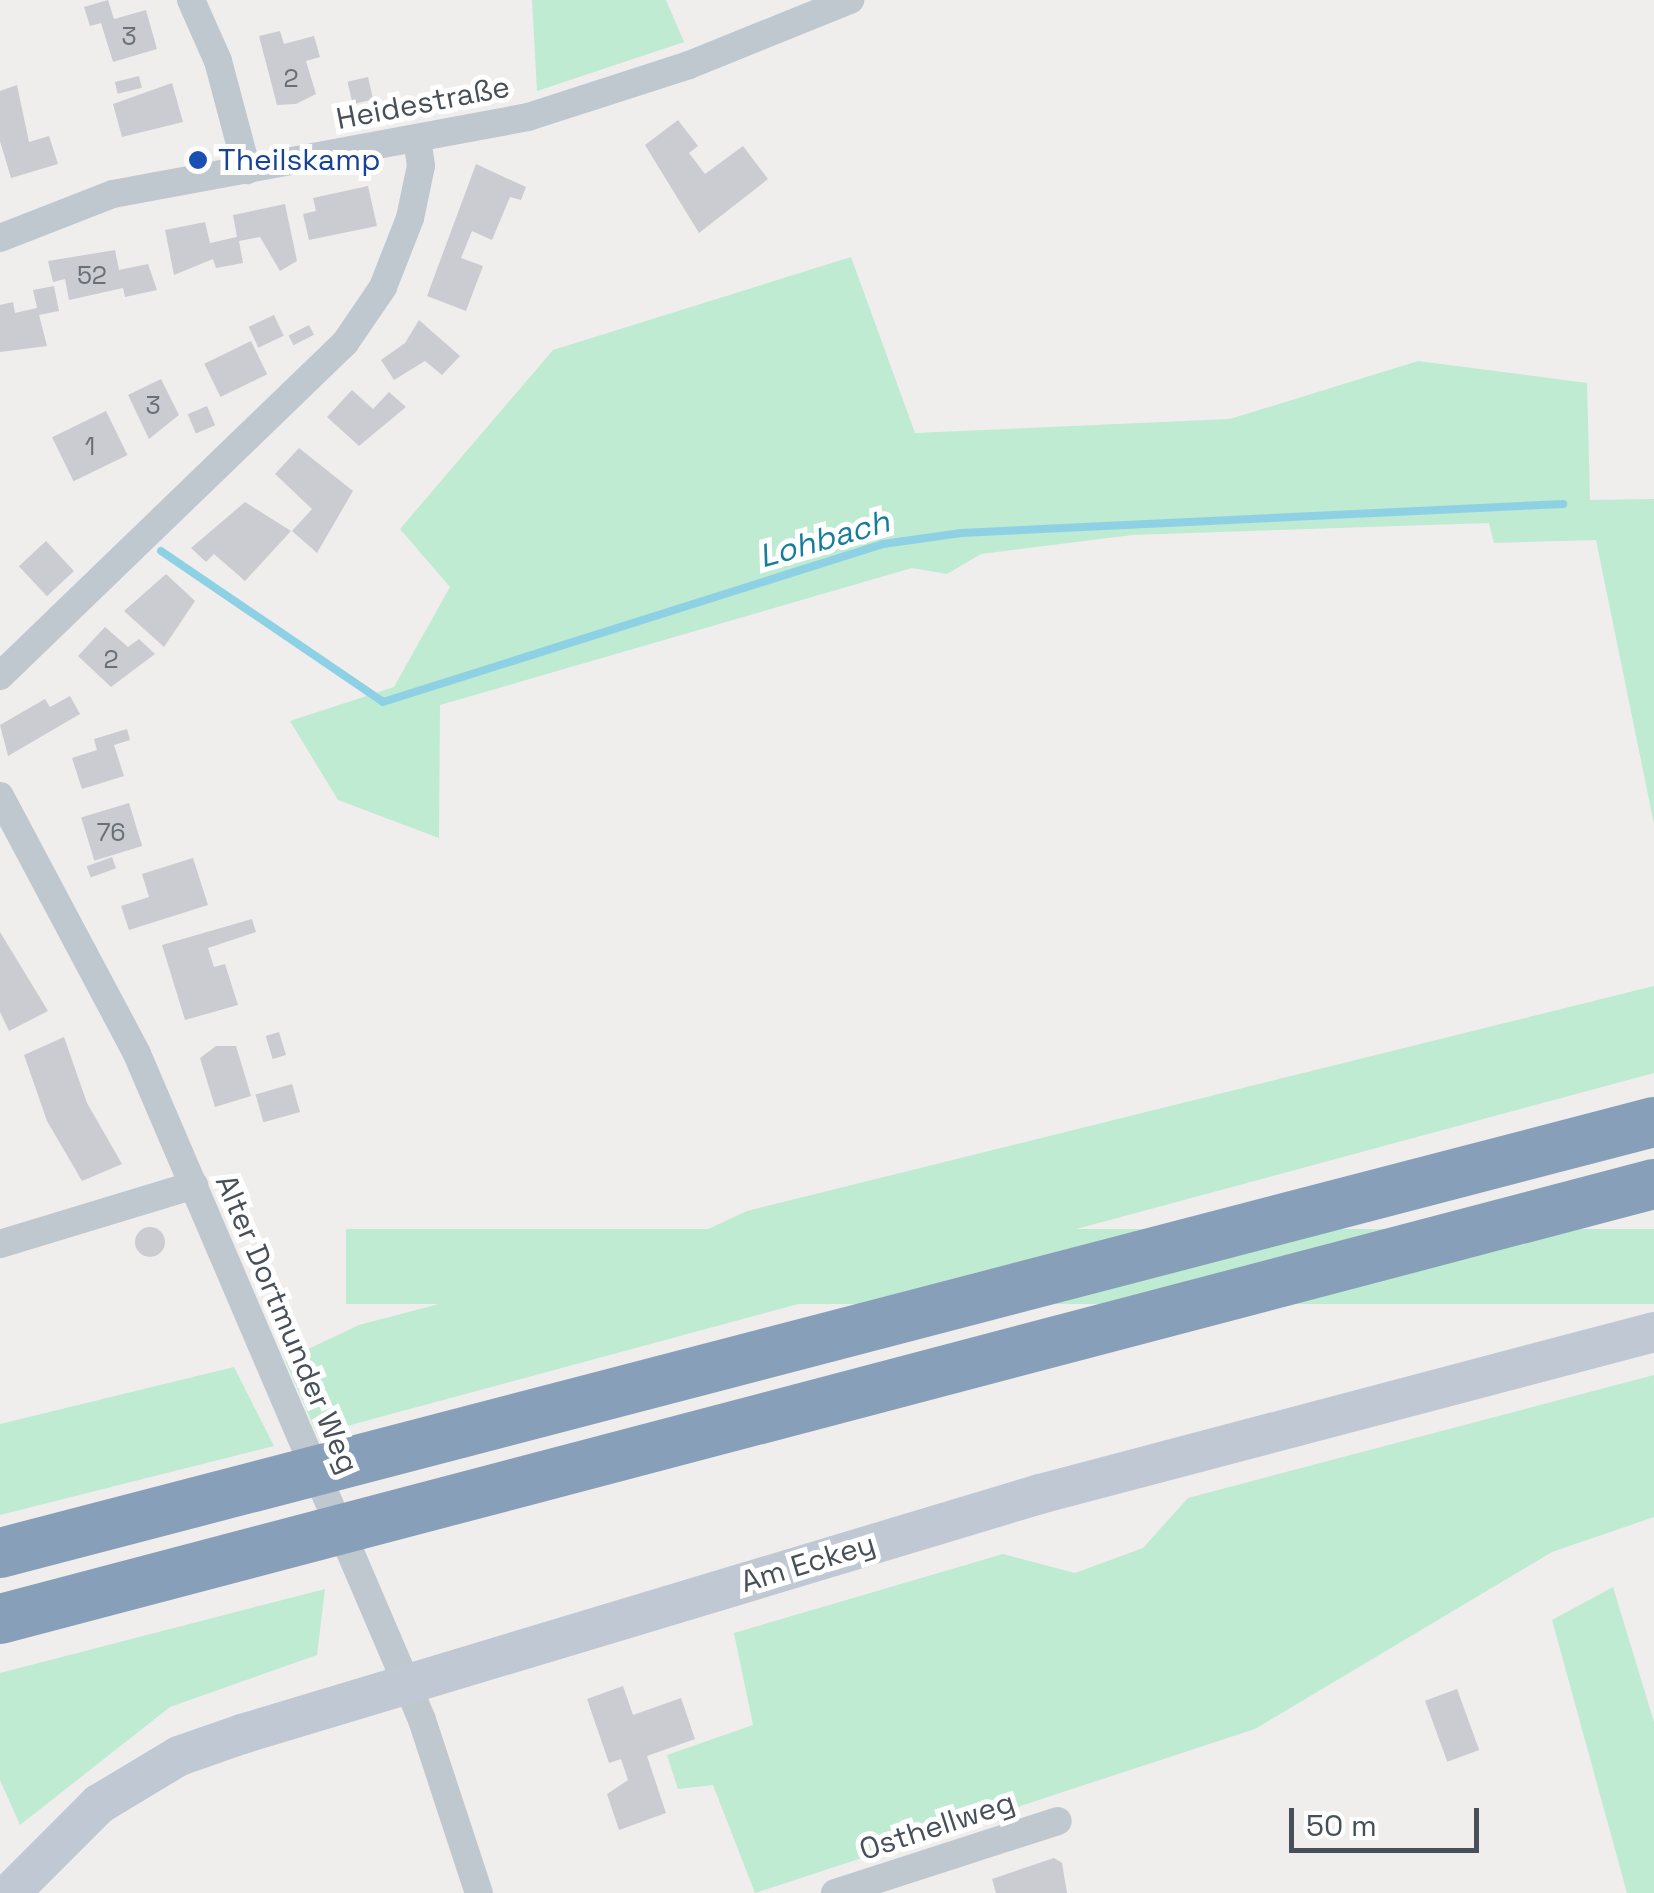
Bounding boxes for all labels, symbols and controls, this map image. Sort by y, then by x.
house number: 3 [121,21,137,51]
house number: 2 [283,63,299,93]
street label: Heidestraße [333,69,513,137]
place label: Theilskamp [218,142,380,178]
marker: Theilskamp [187,149,209,171]
house number: 52 [77,260,107,290]
house number: 3 [145,390,161,420]
house number: 1 [85,431,95,461]
water label: Lohbach [754,502,894,576]
house number: 2 [103,644,119,674]
house number: 76 [96,817,126,847]
street label: Alter Dortmunder Weg [208,1169,366,1479]
street label: Am Eckey [736,1526,880,1600]
street label: Osthellweg [855,1784,1019,1868]
scale bar [1294,1788,1484,1850]
text: 50 m [1306,1806,1377,1845]

